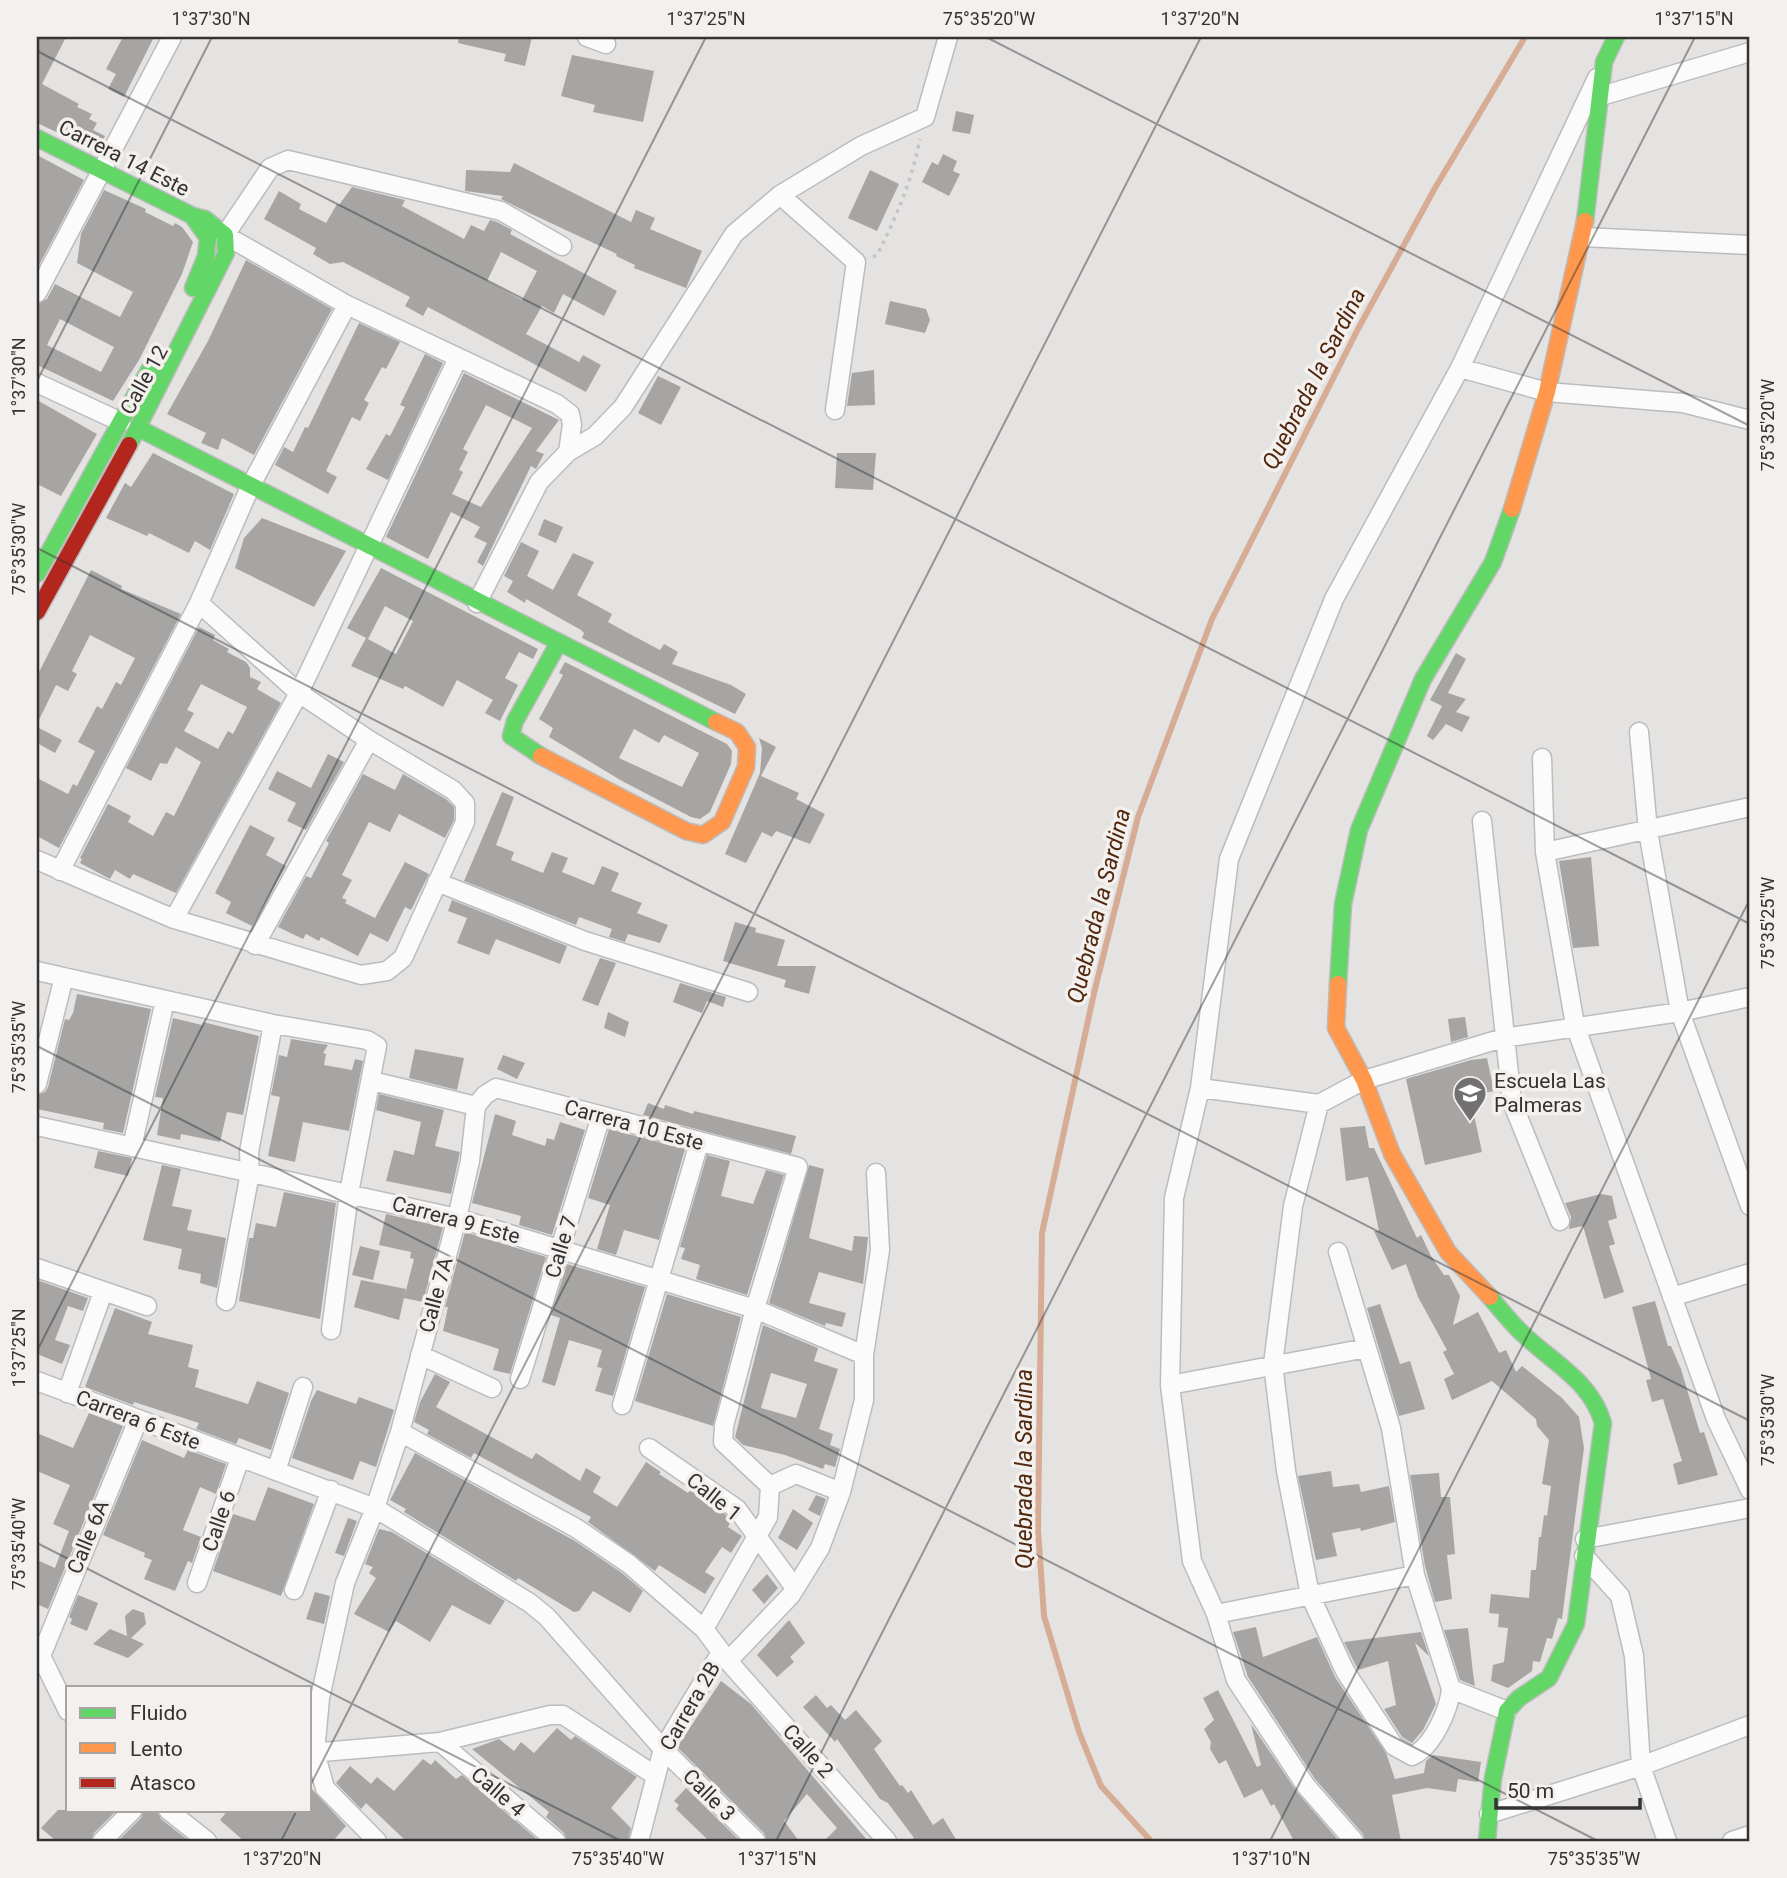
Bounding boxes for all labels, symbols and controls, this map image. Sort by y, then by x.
text: 1°37'30"N [171,8,251,29]
text: 1°37'25"N [666,8,746,29]
text: 75°35'20"W [943,8,1035,29]
text: 1°37'20"N [1160,8,1240,29]
text: 1°37'15"N [1654,8,1734,29]
street label: Carrera 14 Este [55,115,193,201]
water label: Quebrada la Sardina [1257,284,1371,474]
text: 1°37'30"N [8,337,29,417]
street label: Calle 12 [115,341,173,419]
text: 75°35'20"W [1757,379,1778,471]
text: 75°35'30"W [8,503,29,595]
water label: Quebrada la Sardina [1062,806,1136,1006]
text: 75°35'25"W [1757,877,1778,969]
text: 75°35'35"W [8,1001,29,1093]
place label: Escuela Las Palmeras [1494,1069,1606,1117]
school or university icon: Escuela Las Palmeras [1451,1074,1489,1123]
street label: Carrera 10 Este [562,1095,706,1155]
street label: Carrera 9 Este [389,1191,523,1249]
street label: Calle 7 [540,1213,582,1281]
street label: Calle 7A [414,1254,458,1335]
text: 1°37'25"N [8,1308,29,1388]
water label: Quebrada la Sardina [1011,1369,1038,1569]
text: 75°35'30"W [1757,1374,1778,1466]
street label: Carrera 6 Este [72,1385,204,1455]
street label: Calle 1 [682,1468,746,1526]
street label: Calle 6 [197,1487,241,1555]
street label: Calle 6A [62,1496,114,1577]
text: 75°35'40"W [8,1498,29,1590]
street label: Carrera 2B [655,1657,725,1755]
legend [66,1686,312,1812]
text: Fluido [130,1701,187,1725]
street label: Calle 2 [778,1719,838,1783]
text: Lento [130,1737,183,1761]
street label: Calle 4 [466,1762,530,1822]
street label: Calle 3 [678,1764,740,1826]
scale bar [1496,1766,1640,1810]
text: Atasco [130,1771,196,1795]
text: 50 m [1507,1779,1554,1803]
text: 1°37'20"N [242,1848,322,1869]
text: 75°35'40"W [572,1848,664,1869]
text: 1°37'15"N [737,1848,817,1869]
text: 1°37'10"N [1231,1848,1311,1869]
text: 75°35'35"W [1548,1848,1640,1869]

